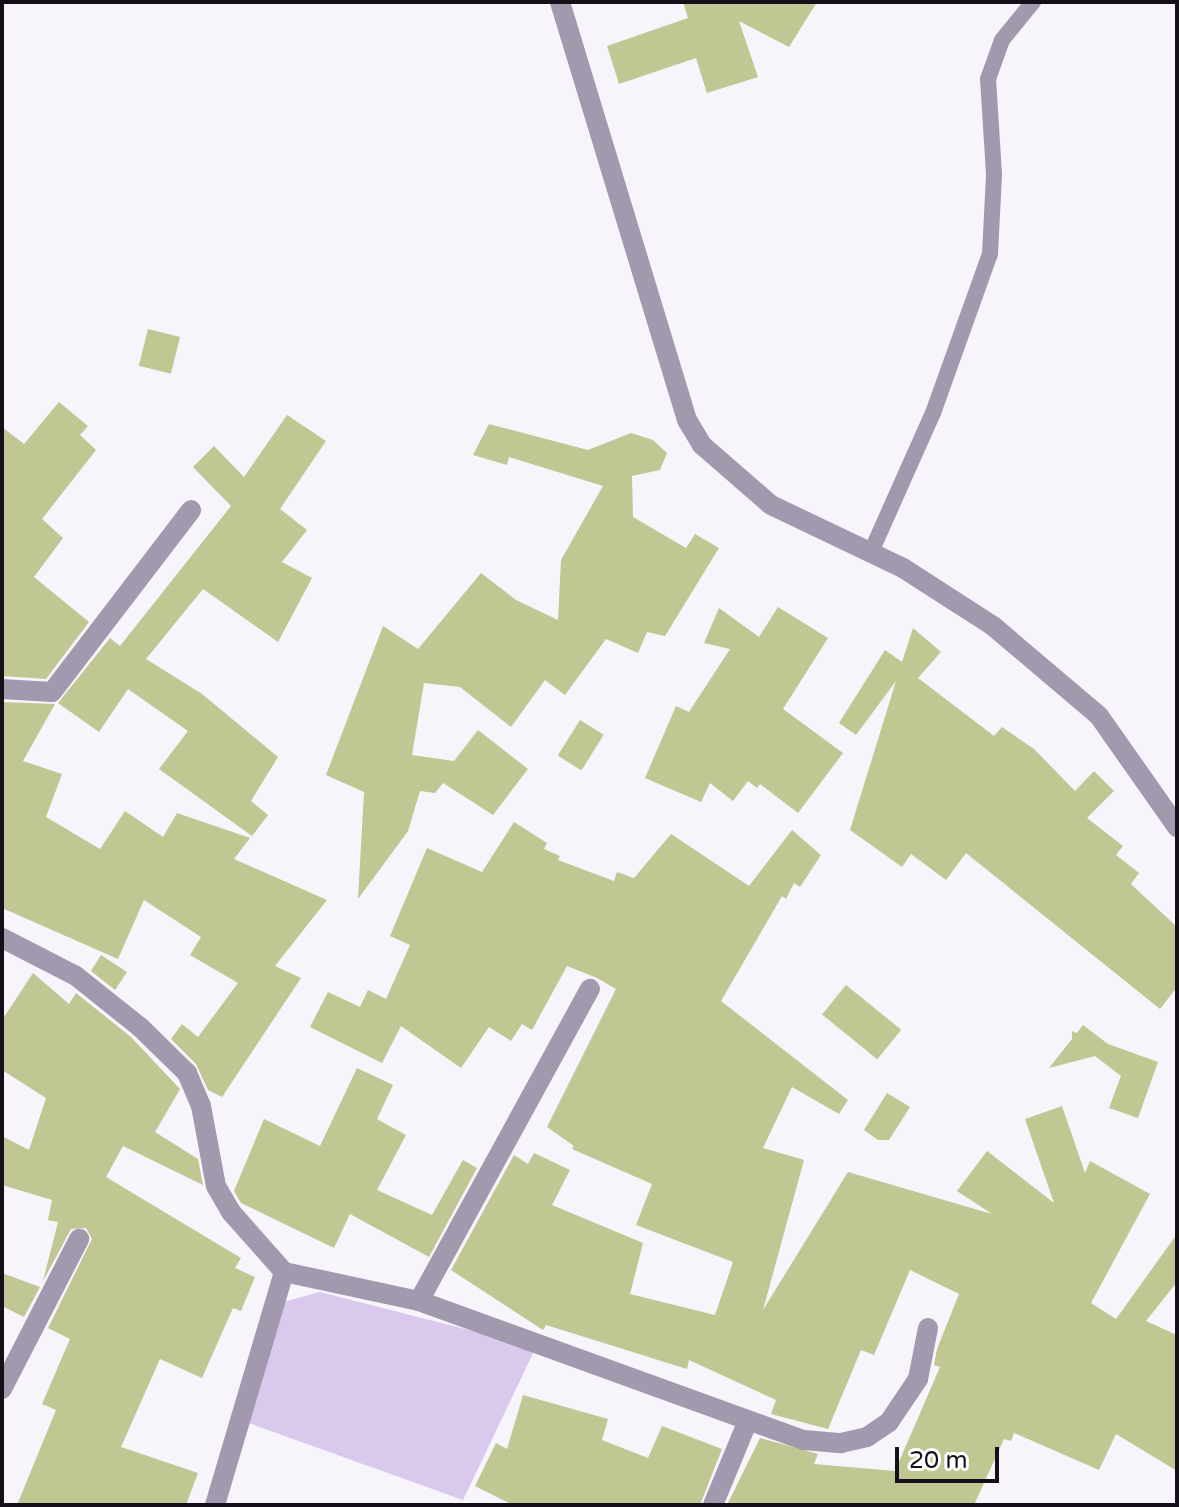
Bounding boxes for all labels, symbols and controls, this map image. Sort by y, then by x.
scale bar [899,1431,1003,1481]
text: 20 m [909,1446,967,1475]

